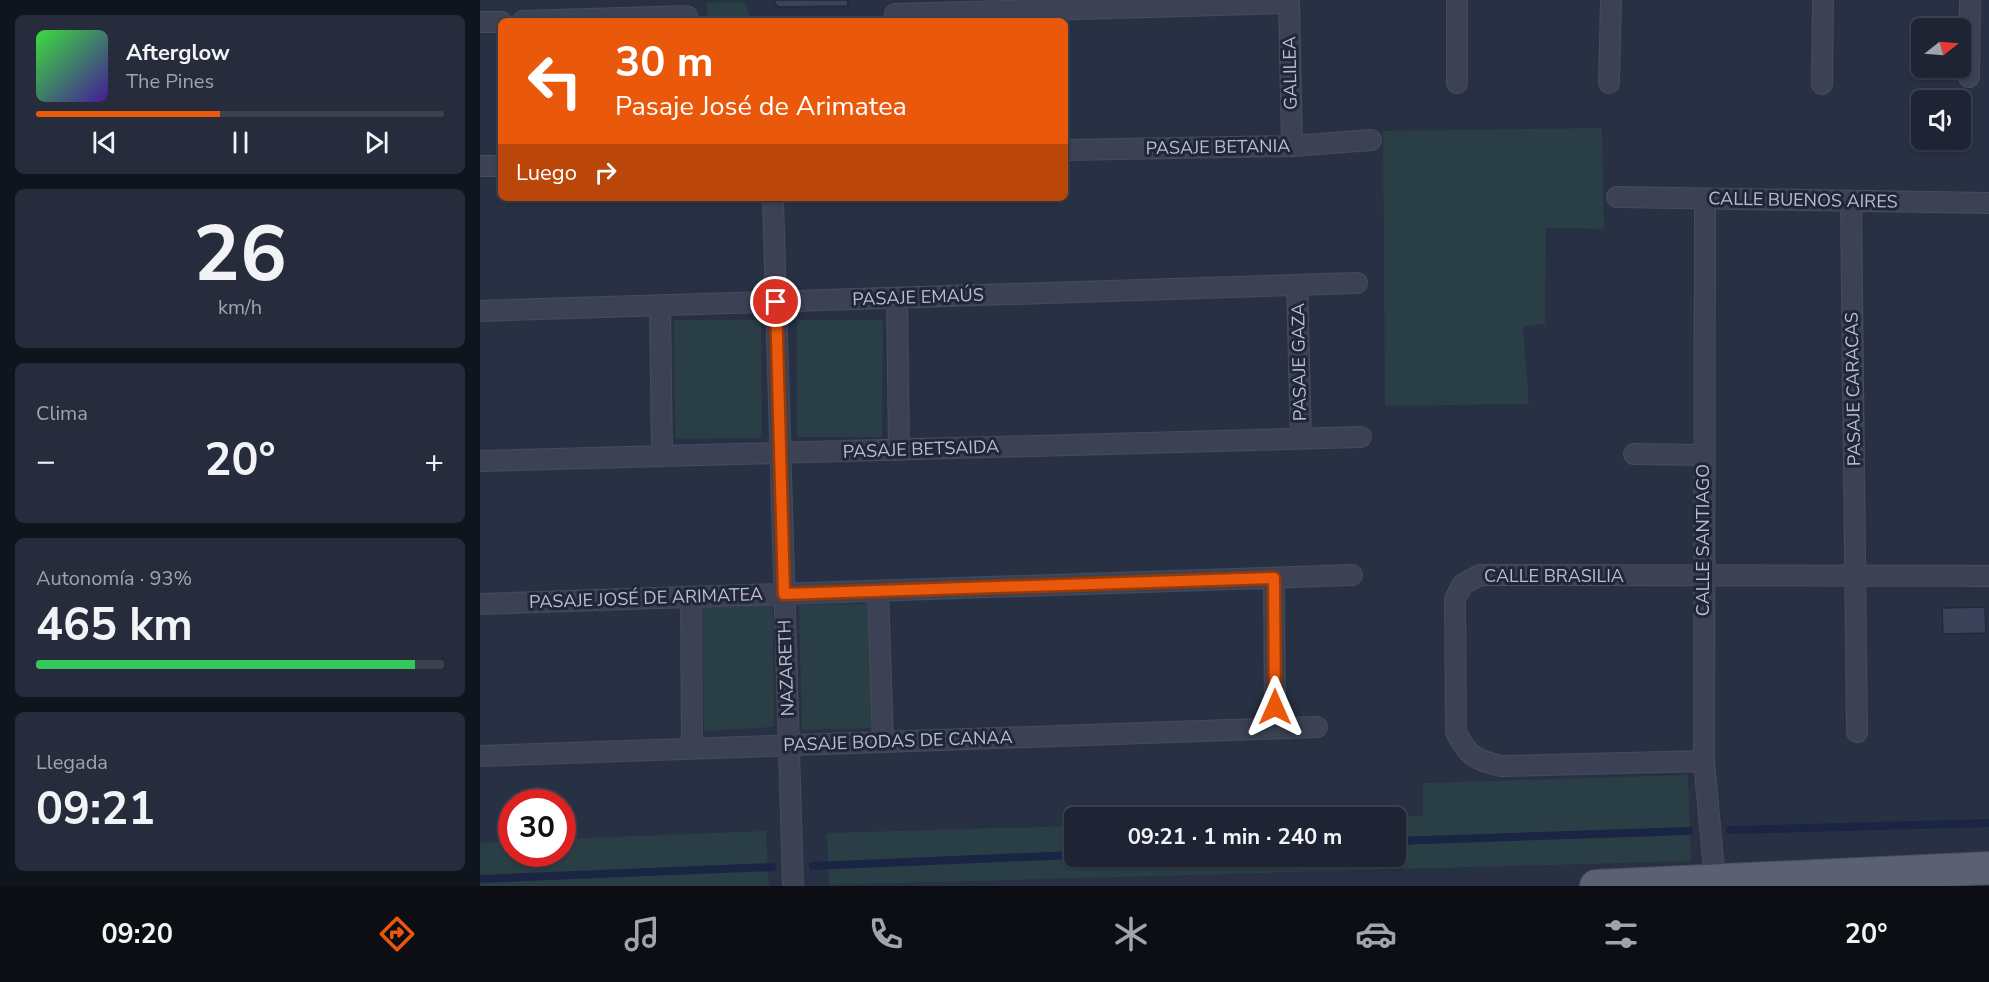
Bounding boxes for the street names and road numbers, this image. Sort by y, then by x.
street label: GALILEA [1277,36,1303,110]
street label: PASAJE BETANIA [1145,134,1291,160]
street label: CALLE BUENOS AIRES [1708,186,1898,214]
street label: PASAJE EMAÚS [852,283,984,311]
street label: PASAJE GAZA [1286,303,1312,421]
street label: PASAJE CARACAS [1840,312,1866,466]
street label: PASAJE BETSAIDA [842,434,1000,464]
street label: CALLE SANTIAGO [1691,464,1715,616]
street label: CALLE BRASILIA [1484,564,1624,588]
street label: PASAJE JOSÉ DE ARIMATEA [529,582,763,614]
street label: NAZARETH [772,619,800,717]
street label: PASAJE BODAS DE CANAA [783,725,1013,757]

